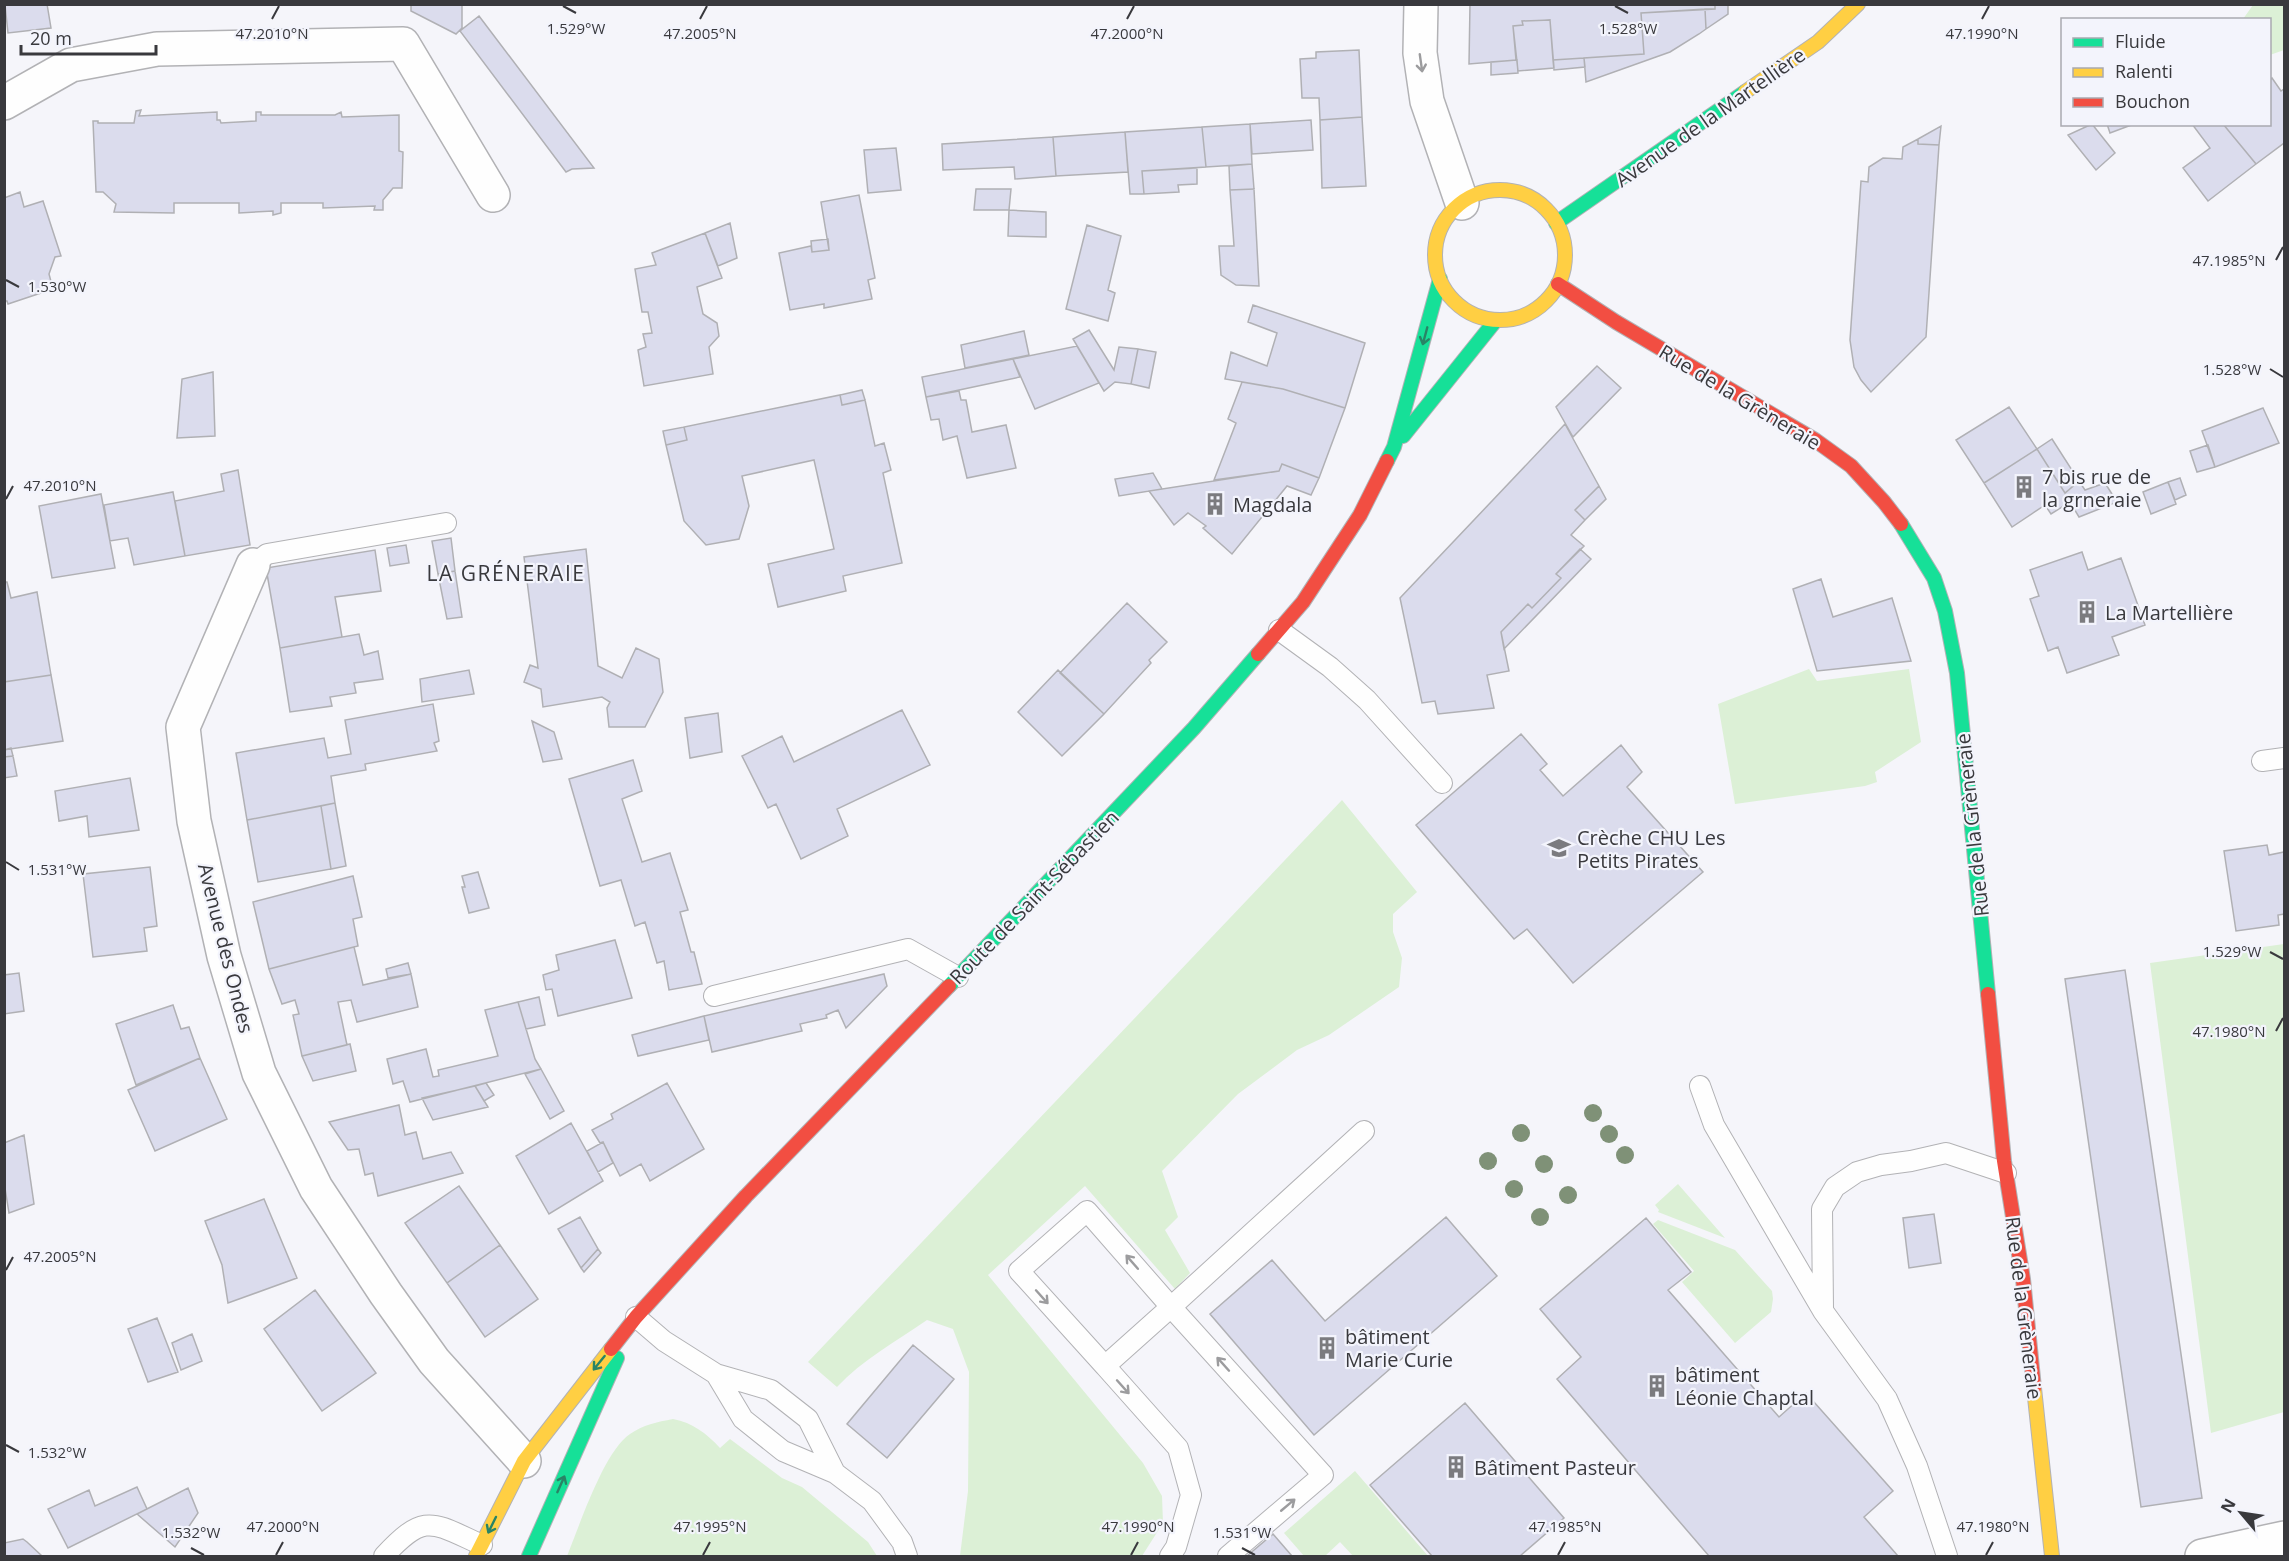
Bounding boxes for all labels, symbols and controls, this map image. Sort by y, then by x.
scale bar [21,18,156,56]
text: 1.529°W [547,18,605,38]
text: 1.528°W [1599,18,1657,38]
legend [2061,18,2271,126]
text: 47.2010°N [235,23,309,43]
text: 47.2005°N [663,23,737,43]
text: 47.2000°N [1090,23,1164,43]
text: 47.1990°N [1945,23,2019,43]
text: 20 m [30,26,72,50]
text: Fluide [2115,29,2166,53]
street label: Avenue de la Martellière [1610,41,1810,193]
one-way arrow [1416,52,1427,72]
text: Ralenti [2115,59,2173,83]
text: Bouchon [2115,89,2190,113]
text: 47.1985°N [2192,250,2266,270]
text: 1.530°W [28,276,86,296]
one-way arrow [1418,326,1430,345]
street label: Rue de la Grèneraie [1654,338,1826,456]
text: 1.528°W [2203,359,2261,379]
place label: 7 bis rue de la grneraie [2042,463,2151,513]
building icon: 7 bis rue de la grneraie [2011,474,2037,500]
text: 47.2010°N [23,475,97,495]
building icon: Magdala [1202,491,1228,517]
place label: Magdala [1233,491,1312,518]
district label: LA GRÉNERAIE [427,559,585,587]
building icon: La Martellière [2074,599,2100,625]
place label: La Martellière [2105,599,2233,626]
street label: Rue de la Grèneraie [1949,732,1995,918]
street label: Route de Saint-Sébastien [944,804,1124,990]
place label: Crèche CHU Les Petits Pirates [1577,824,1726,874]
school or university icon: Crèche CHU Les Petits Pirates [1546,835,1572,861]
text: 1.531°W [28,859,86,879]
street label: Avenue des Ondes [192,860,260,1036]
text: 1.529°W [2203,941,2261,961]
text: 47.1980°N [2192,1021,2266,1041]
street label: Rue de la Grèneraie [1999,1215,2049,1401]
text: 47.2005°N [23,1246,97,1266]
one-way arrow [1126,1255,1140,1271]
one-way arrow [1035,1289,1049,1304]
place label: bâtiment Marie Curie [1345,1323,1453,1373]
building icon: bâtiment Marie Curie [1314,1335,1340,1361]
one-way arrow [592,1355,605,1371]
one-way arrow [1216,1357,1230,1372]
place label: bâtiment Léonie Chaptal [1675,1361,1814,1411]
building icon: bâtiment Léonie Chaptal [1644,1373,1670,1399]
one-way arrow [1116,1379,1130,1394]
text: 1.532°W [28,1442,86,1462]
building icon: Bâtiment Pasteur [1443,1454,1469,1480]
place label: Bâtiment Pasteur [1474,1454,1636,1481]
one-way arrow [556,1475,568,1493]
north arrow [2211,1483,2271,1543]
text: N [2215,1495,2241,1517]
one-way arrow [1280,1498,1296,1511]
text: 47.2000°N [246,1516,320,1536]
one-way arrow [486,1516,498,1533]
text: 47.1995°N [673,1516,747,1536]
text: 47.1990°N [1101,1516,1175,1536]
text: 47.1985°N [1528,1516,1602,1536]
text: 47.1980°N [1956,1516,2030,1536]
text: 1.532°W [162,1522,220,1542]
text: 1.531°W [1213,1522,1271,1542]

